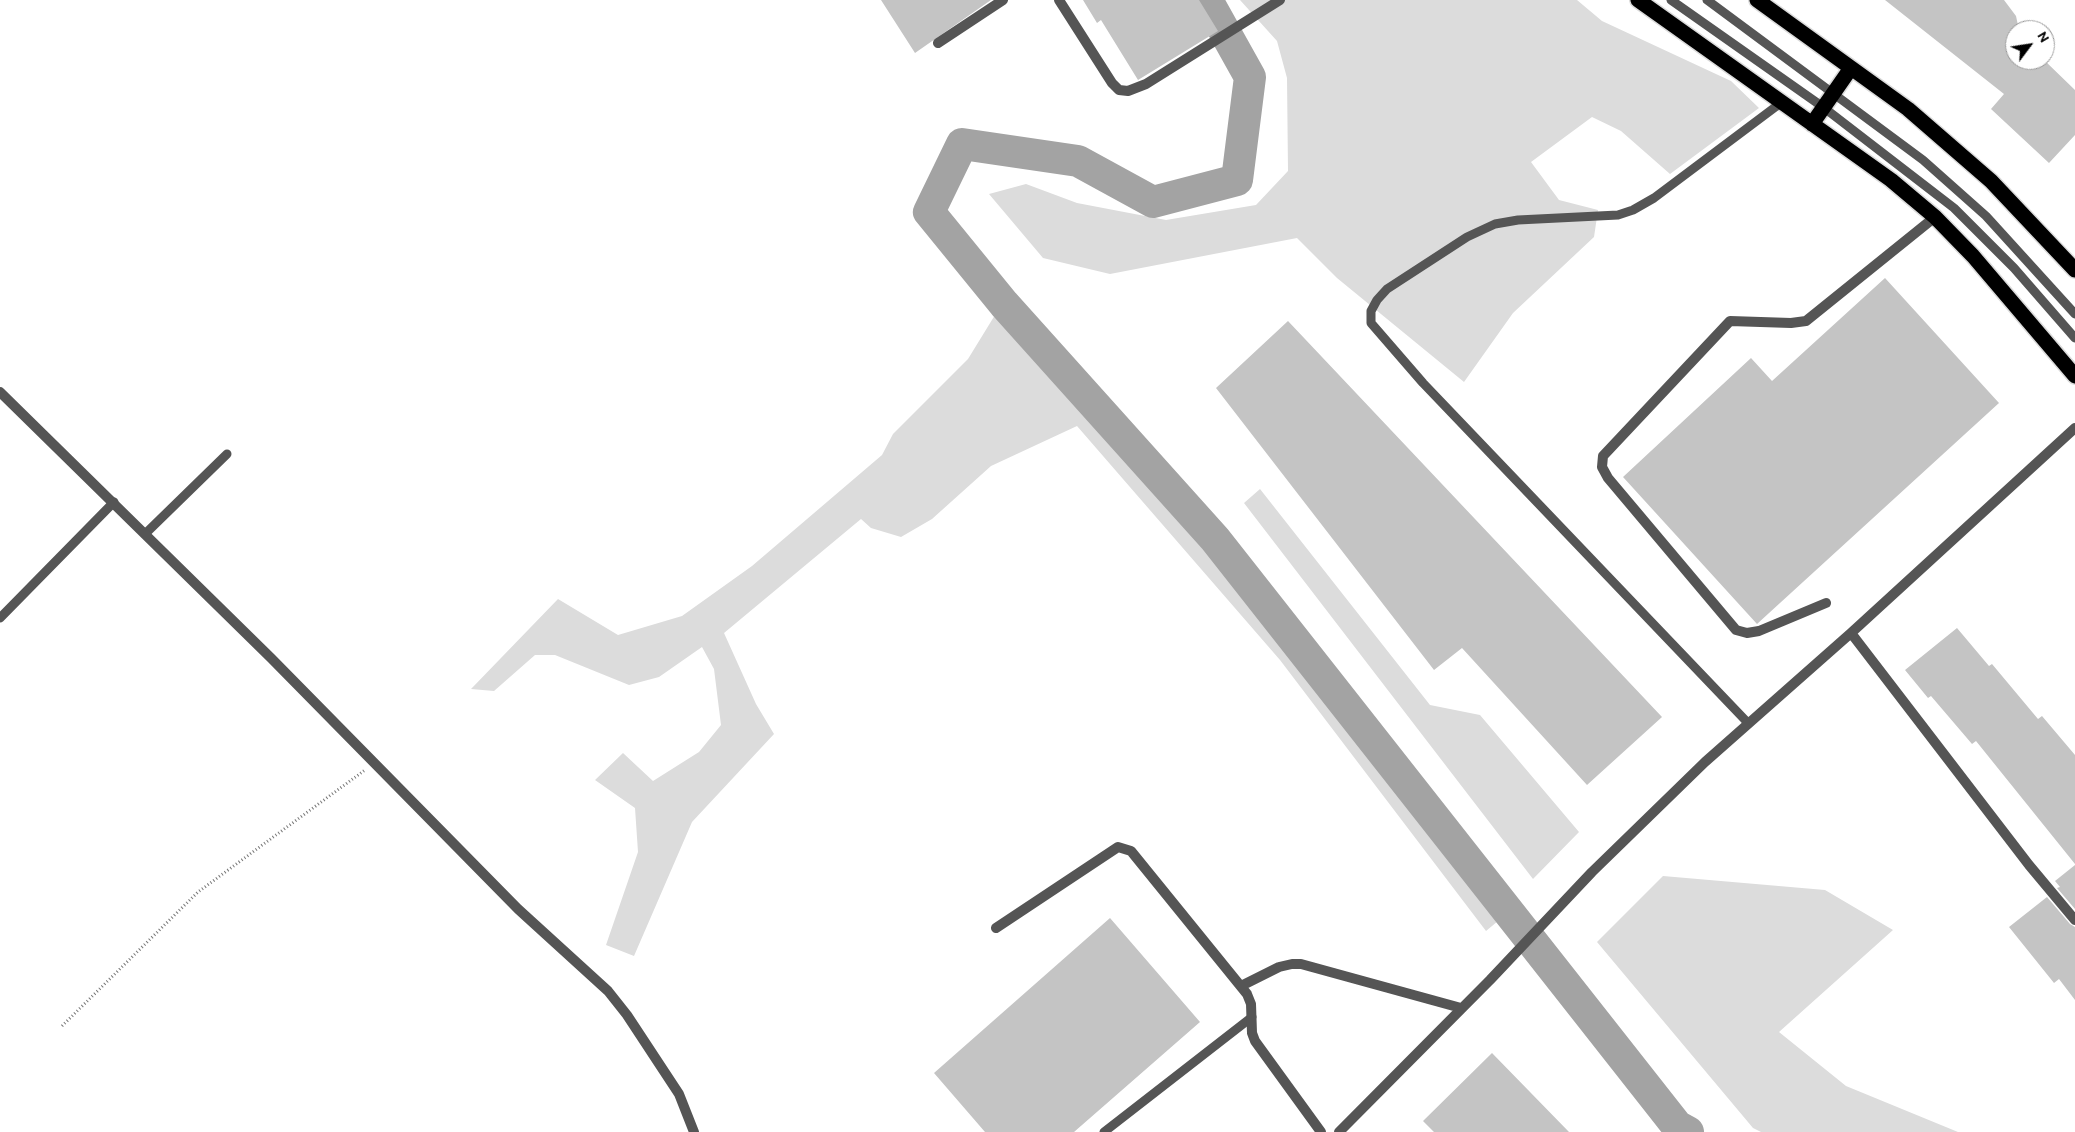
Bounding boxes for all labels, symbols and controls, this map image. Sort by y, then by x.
north arrow [2005,20,2055,70]
text: N [2033,29,2052,46]

